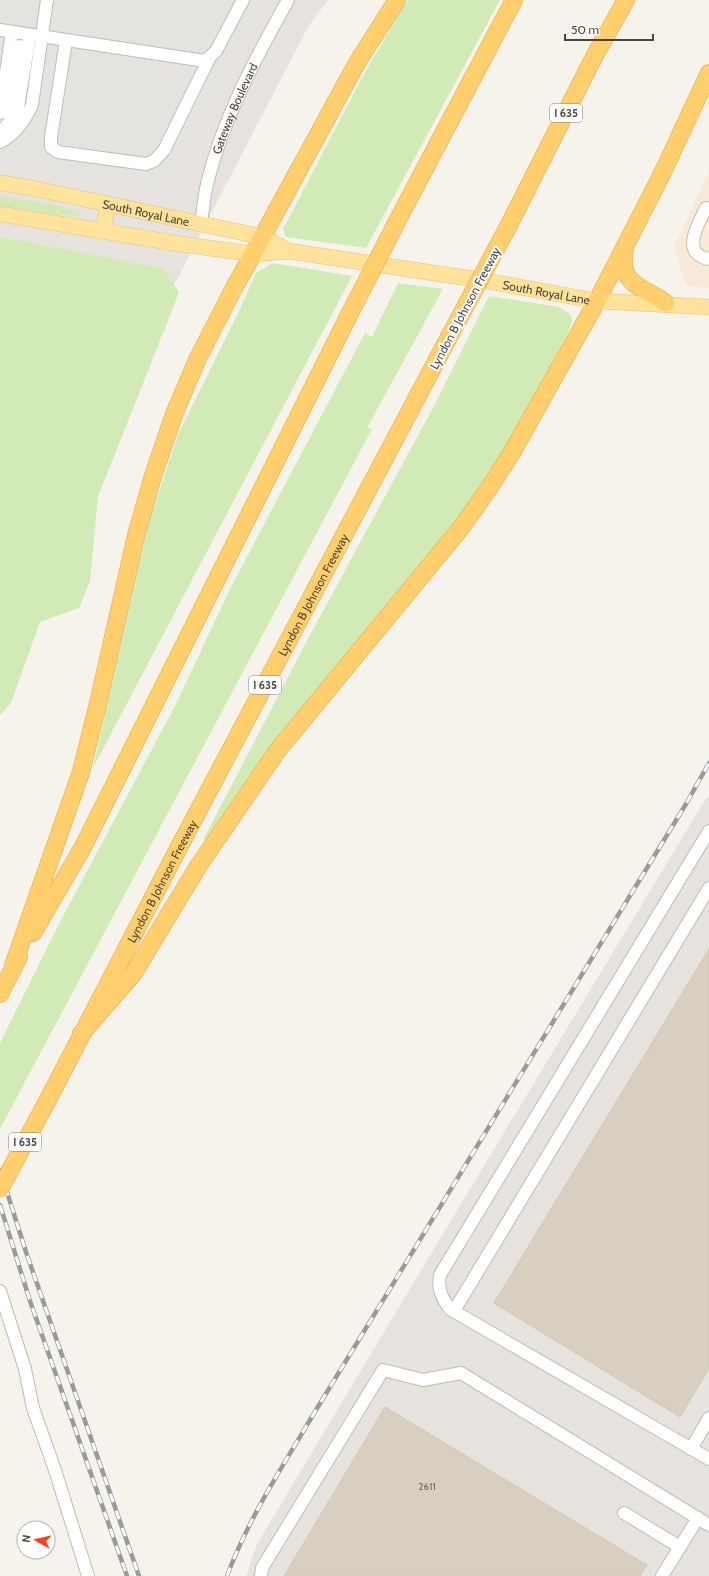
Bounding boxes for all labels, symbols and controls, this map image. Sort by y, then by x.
scale bar [565,16,653,42]
text: 50 m [571,22,599,37]
street label: Gateway Boulevard [208,60,260,156]
road number: I 635 [550,104,582,122]
street label: South Royal Lane [101,196,191,229]
street label: Lyndon B Johnson Freeway [426,244,504,372]
street label: South Royal Lane [502,277,591,307]
street label: Lyndon B Johnson Freeway [274,531,351,658]
road number: I 635 [249,676,281,694]
street label: Lyndon B Johnson Freeway [123,817,200,945]
road number: I 635 [9,1133,41,1151]
house number: 2611 [418,1480,436,1493]
north arrow [16,1520,56,1560]
text: N [19,1534,34,1543]

